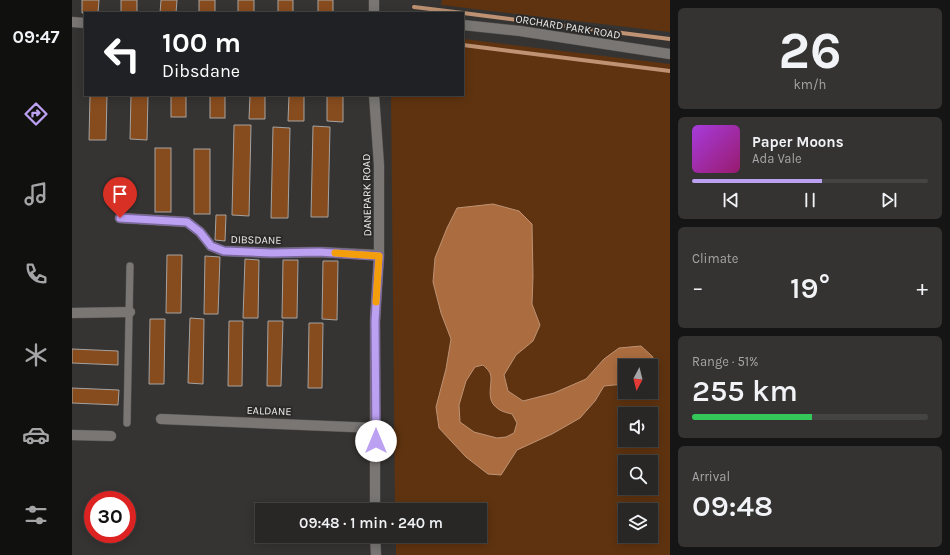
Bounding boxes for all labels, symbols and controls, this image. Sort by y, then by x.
street label: ORCHARD PARK ROAD [514,12,622,42]
text: 26 [778,20,842,81]
text: 09:47 [13,26,59,48]
text: 100 m [162,26,241,59]
icon: left [96,28,148,80]
text: Dibsdane [162,60,240,82]
text: km/h [794,77,826,92]
icon: directions [22,100,50,128]
text: Paper Moons [752,133,844,151]
text: Ada Vale [752,151,802,166]
street label: DANEPARK ROAD [360,154,374,236]
pin [103,177,137,218]
icon: music [22,180,50,208]
icon: arrive [109,183,131,205]
icon: previous [720,189,742,211]
icon: pause [799,189,821,211]
icon: next [878,189,900,211]
street label: DIBSDANE [230,233,282,247]
text: Climate [692,251,738,266]
icon: phone [22,260,50,288]
text: 19° [790,270,830,306]
text: − [692,275,704,301]
text: + [916,275,928,301]
icon: climate [22,341,50,369]
text: Range · 51% [692,354,759,369]
north arrow [618,359,658,399]
map controls [618,359,658,543]
text: 255 km [692,373,798,409]
street label: EALDANE [246,404,292,418]
button: sound [618,407,658,447]
position arrow [355,420,397,462]
icon: car [22,421,50,449]
button: search [618,455,658,495]
text: Arrival [692,469,730,484]
text: 09:48 [692,488,773,524]
speed limit sign: 30 [84,491,136,543]
icon: filters [22,501,50,529]
button: layers [618,503,658,543]
text: 09:48 · 1 min · 240 m [299,514,443,532]

